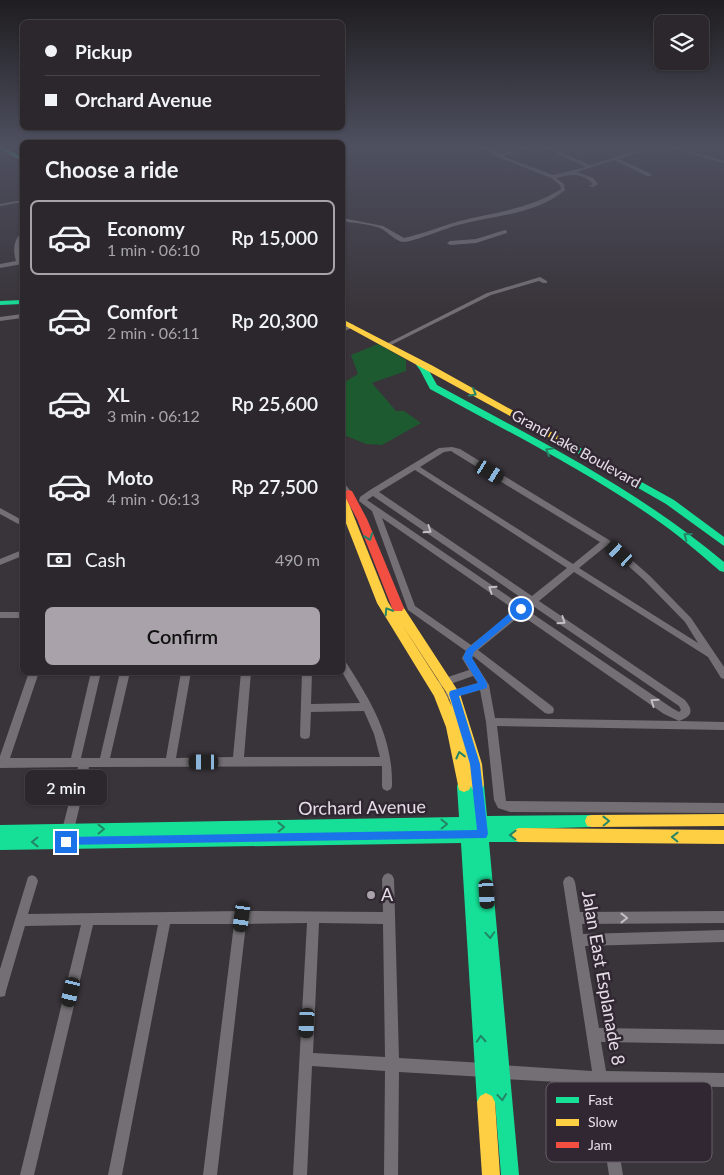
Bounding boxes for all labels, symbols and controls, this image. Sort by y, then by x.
map controls [654,15,709,70]
button: layers [654,15,709,70]
text: Pickup [75,40,132,63]
text: Orchard Avenue [75,88,212,111]
text: Choose a ride [45,156,179,183]
icon: car [47,215,92,260]
text: Economy [107,217,185,240]
text: Rp 15,000 [231,226,318,249]
text: 1 min · 06:10 [107,240,200,259]
icon: car [47,298,92,343]
text: Comfort [107,300,178,323]
text: Rp 20,300 [231,309,318,332]
text: 2 min · 06:11 [107,323,200,342]
icon: car [47,381,92,426]
text: XL [107,383,130,406]
one-way arrow [468,386,477,396]
text: Rp 25,600 [231,392,318,415]
street label: Grand Lake Boulevard [509,405,644,491]
text: 3 min · 06:12 [107,406,200,425]
one-way arrow [545,447,554,457]
car [473,458,506,486]
icon: car [47,464,92,509]
text: Moto [107,466,153,489]
text: Rp 27,500 [231,475,318,498]
text: 4 min · 06:13 [107,489,200,508]
one-way arrow [422,524,431,533]
one-way arrow [363,532,373,541]
one-way arrow [683,533,693,542]
car [603,538,636,570]
icon: cash [45,546,73,574]
text: Cash [85,548,126,571]
text: 490 m [275,550,320,569]
one-way arrow [488,586,497,595]
route start [510,598,532,620]
button: Confirm [45,607,320,665]
one-way arrow [384,608,394,617]
one-way arrow [556,615,566,624]
one-way arrow [650,699,660,708]
one-way arrow [455,751,466,760]
car [189,755,219,770]
callout: 2 min [25,770,107,804]
text: 2 min [46,778,86,797]
street label: Orchard Avenue [298,795,426,819]
one-way arrow [602,816,610,826]
one-way arrow [440,819,448,829]
one-way arrow [278,822,285,832]
one-way arrow [97,824,105,835]
one-way arrow [509,830,516,840]
route end [55,831,77,853]
one-way arrow [671,832,679,842]
one-way arrow [31,837,39,847]
car [478,879,495,909]
place label: A [381,883,394,905]
marker: A [365,889,377,901]
street label: Jalan East Esplanade 8 [578,889,630,1067]
car [232,901,251,933]
one-way arrow [620,913,628,923]
one-way arrow [484,932,495,940]
car [60,976,81,1008]
car [298,1008,315,1038]
one-way arrow [475,1035,486,1043]
legend [546,1082,712,1162]
text: Fast [588,1091,613,1108]
one-way arrow [497,1094,508,1102]
text: Slow [588,1113,618,1130]
text: Jam [588,1136,612,1153]

